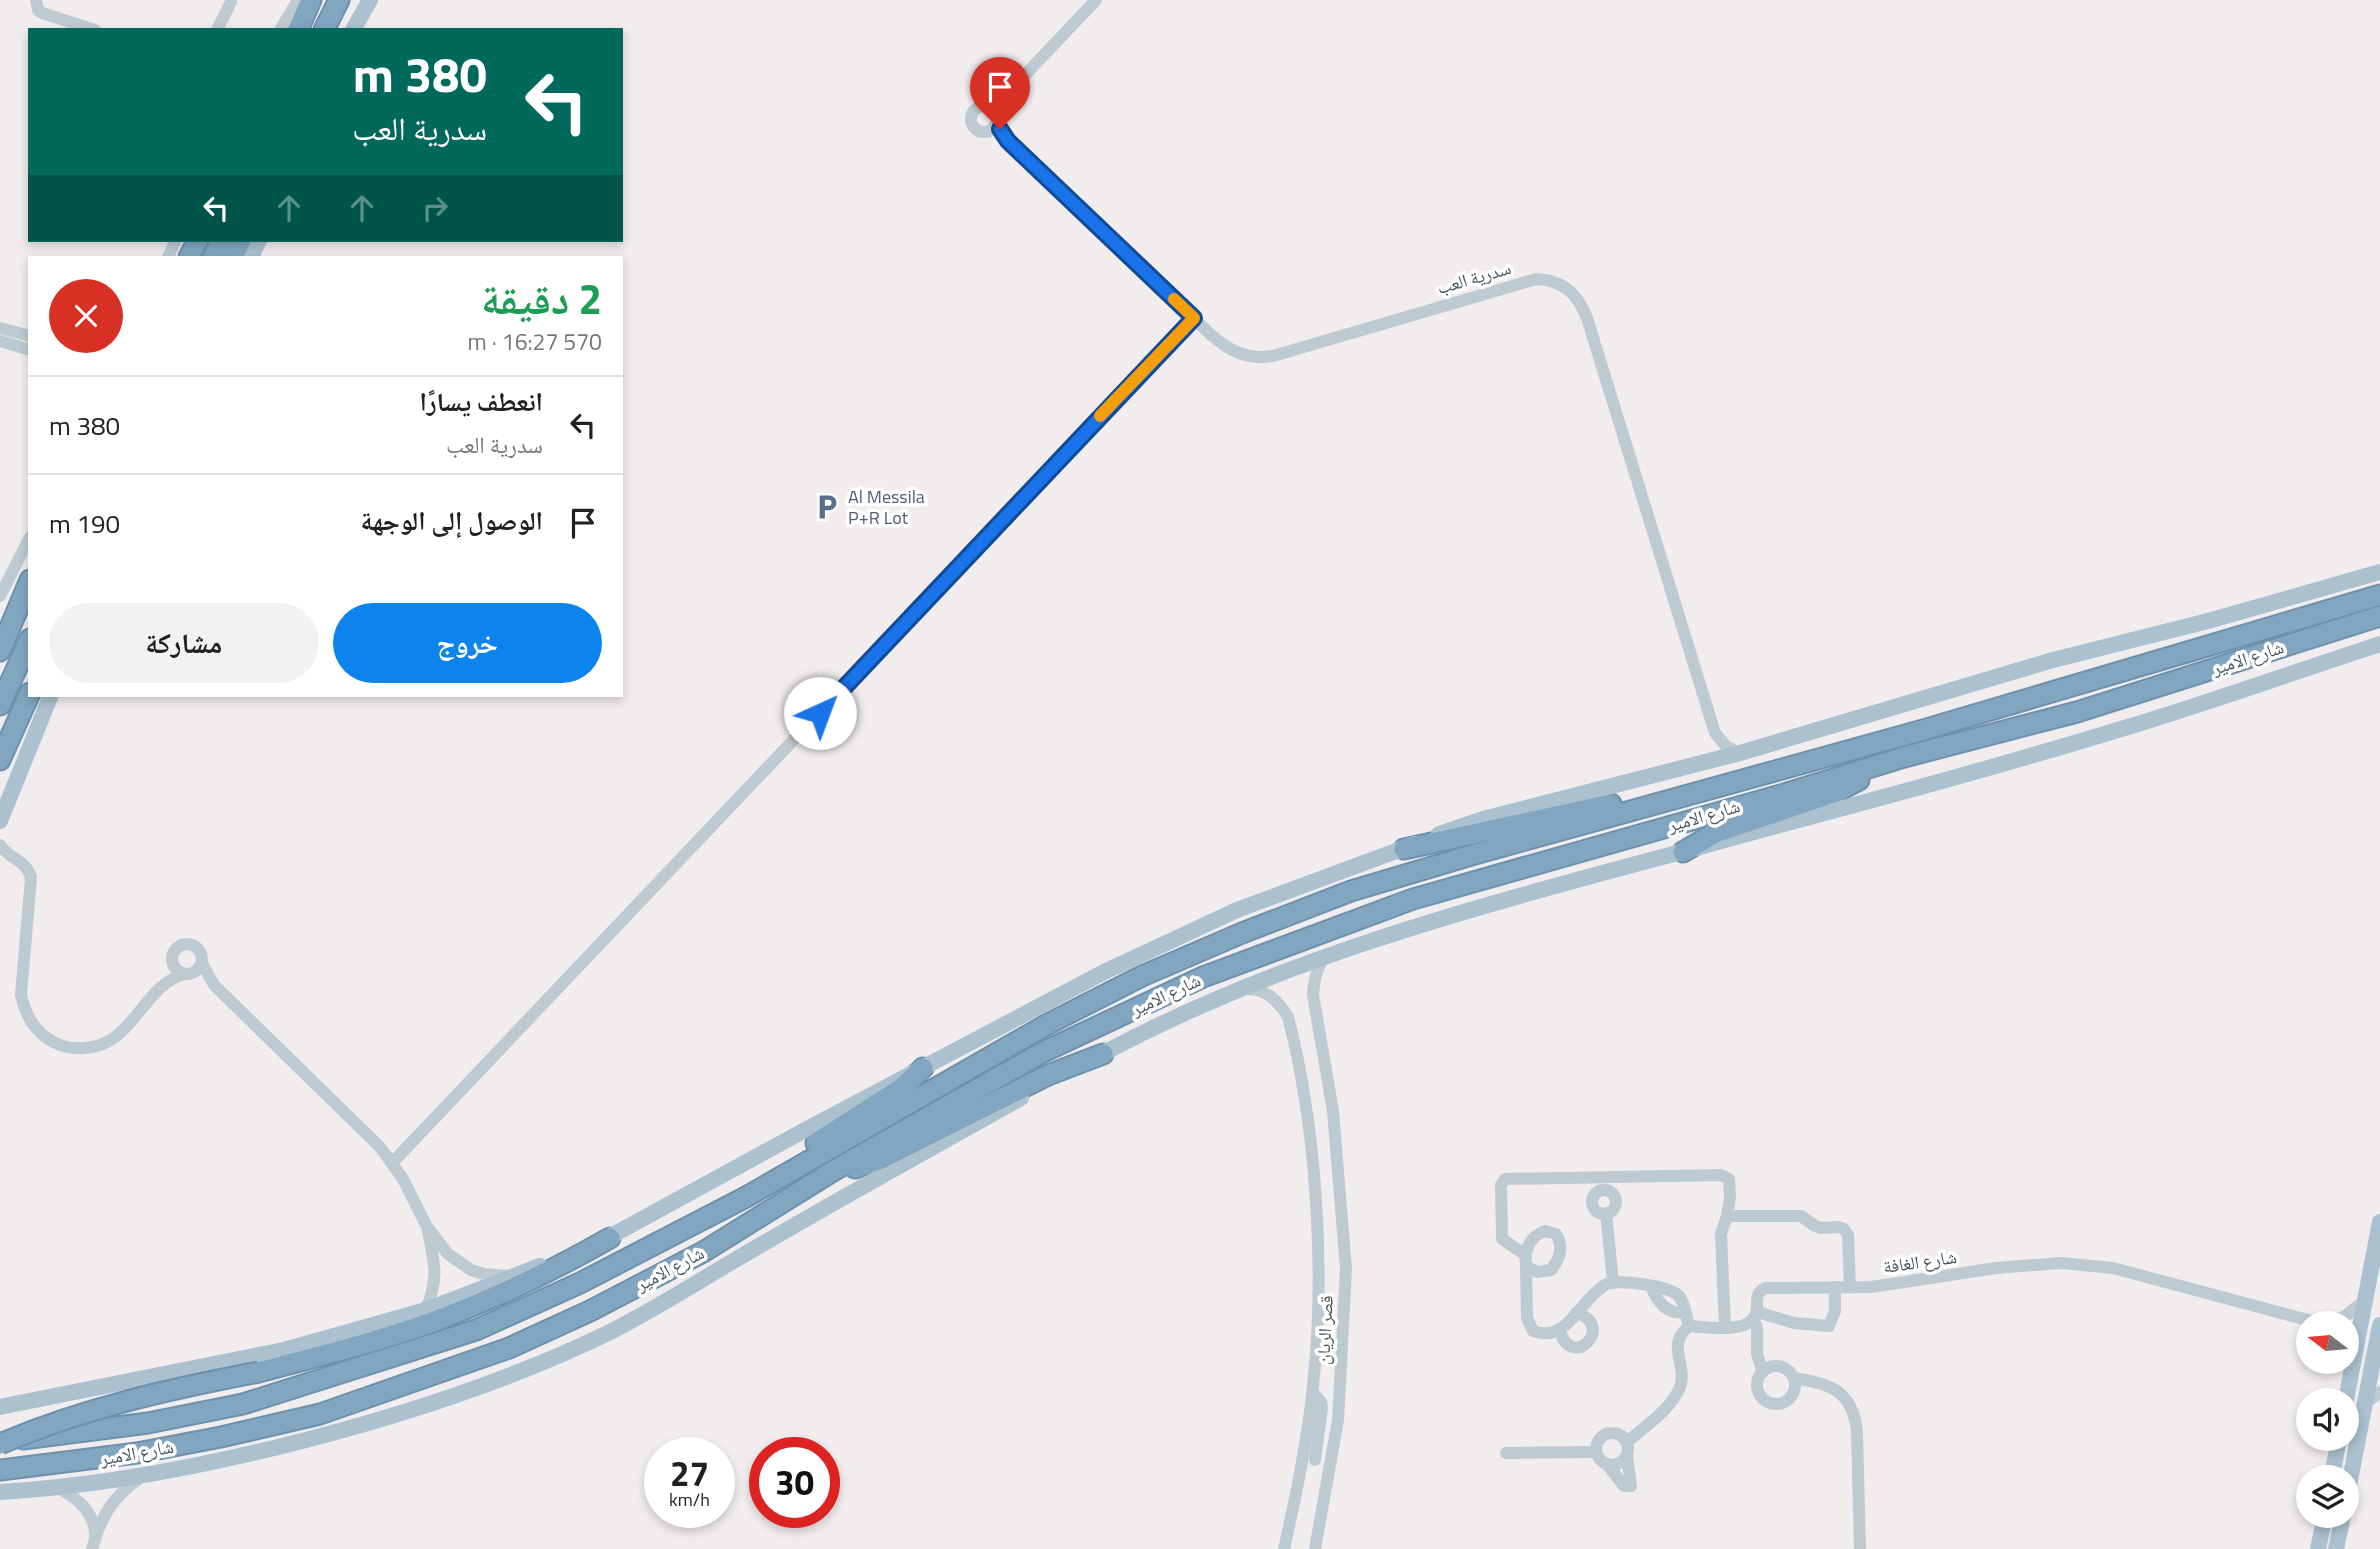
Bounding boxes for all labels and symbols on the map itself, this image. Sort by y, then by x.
pin [970,57,1030,129]
street label: سدرية العب [1434,254,1514,301]
place label: Al Messila P+R Lot [848,483,925,531]
parking icon: Al Messila P+R Lot [812,492,842,522]
street label: شارع الامير [2208,633,2287,682]
position arrow [783,676,857,750]
street label: شارع الامير [1664,792,1743,839]
street label: شارع الامير [1126,967,1205,1023]
street label: شارع الامير [630,1239,709,1298]
street label: شارع الغافة [1881,1243,1958,1280]
street label: قصر الريان [1309,1295,1340,1365]
north arrow [2296,1311,2359,1374]
street label: شارع الامير [97,1433,176,1472]
speed limit sign: 30 [749,1437,840,1528]

